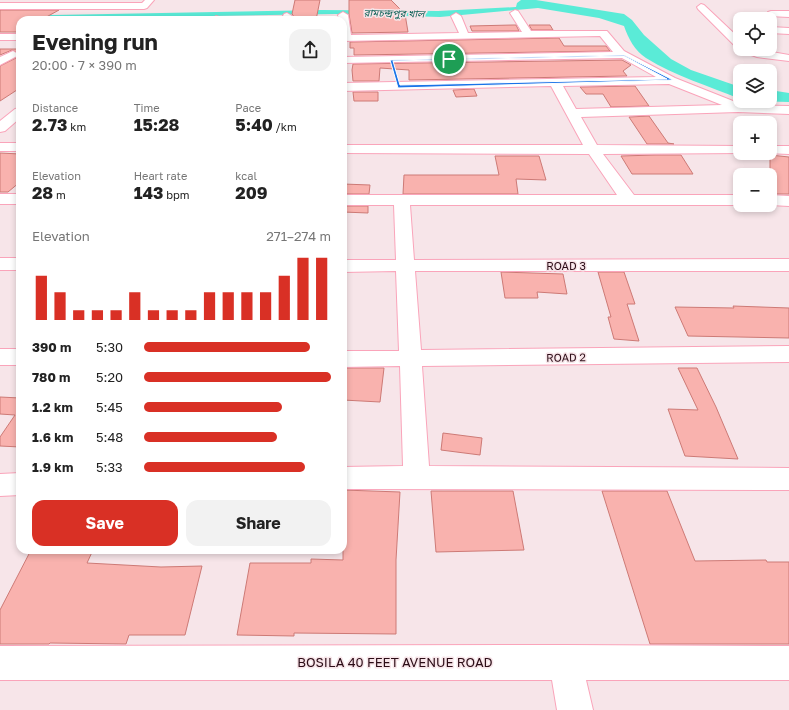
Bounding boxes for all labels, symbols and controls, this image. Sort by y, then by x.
water label: রামচন্দ্রপুর খাল [363,6,426,21]
map controls [733,12,777,212]
button: locate [733,12,777,56]
text: Evening run [32,28,158,55]
button: share [289,29,331,71]
pin [432,42,466,76]
icon: arrive [438,48,460,70]
text: 20:00 · 7 × 390 m [32,57,137,73]
button: layers [733,64,777,108]
text: Distance [32,101,78,114]
text: Time [134,101,160,114]
text: Pace [235,101,261,114]
text: 2.73 [32,114,67,135]
text: 15:28 [134,114,179,135]
text: 5:40 [235,114,273,135]
button: + [733,116,777,160]
text: km [67,120,86,133]
text: /km [273,120,297,133]
button: − [733,168,777,212]
text: Elevation [32,169,81,182]
text: Heart rate [134,169,187,182]
text: kcal [235,169,257,182]
text: 28 [32,182,53,203]
text: 143 [134,182,163,203]
text: 209 [235,182,268,203]
text: m [53,188,66,201]
text: bpm [163,188,189,201]
text: Elevation [32,228,90,244]
text: 271–274 m [266,228,331,244]
street label: ROAD 3 [546,259,586,272]
text: 390 m [32,339,71,355]
text: 5:30 [96,339,123,355]
street label: ROAD 2 [546,350,586,364]
text: 780 m [32,369,70,385]
text: 5:20 [96,369,123,385]
text: 1.2 km [32,399,73,415]
text: 5:45 [96,399,123,415]
text: 1.6 km [32,429,73,445]
text: 5:48 [96,429,123,445]
text: 1.9 km [32,459,73,475]
text: 5:33 [96,459,123,475]
button: Save [32,500,178,546]
button: Share [186,500,331,546]
street label: BOSILA 40 FEET AVENUE ROAD [297,654,493,670]

